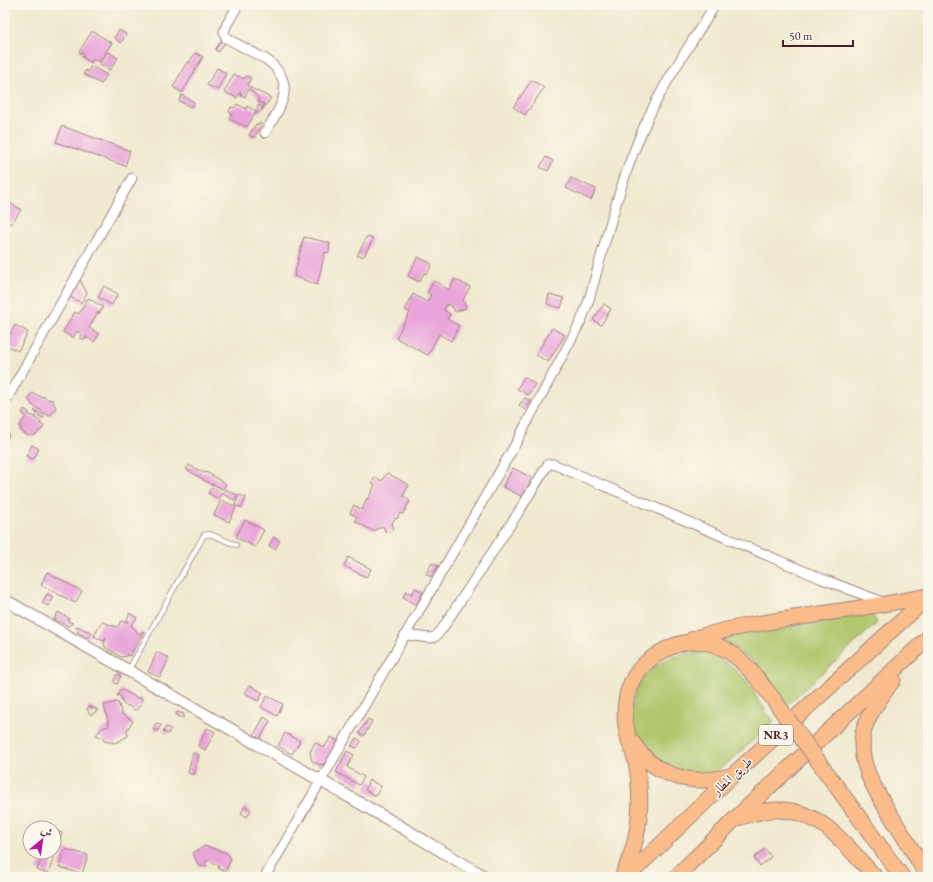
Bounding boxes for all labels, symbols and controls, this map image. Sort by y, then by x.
scale bar [783,22,853,48]
text: 50 m [789,28,813,44]
road number: NR3 [759,725,793,745]
street label: طريق المطار [707,753,756,800]
north arrow [22,820,62,860]
text: ش [39,822,55,840]

